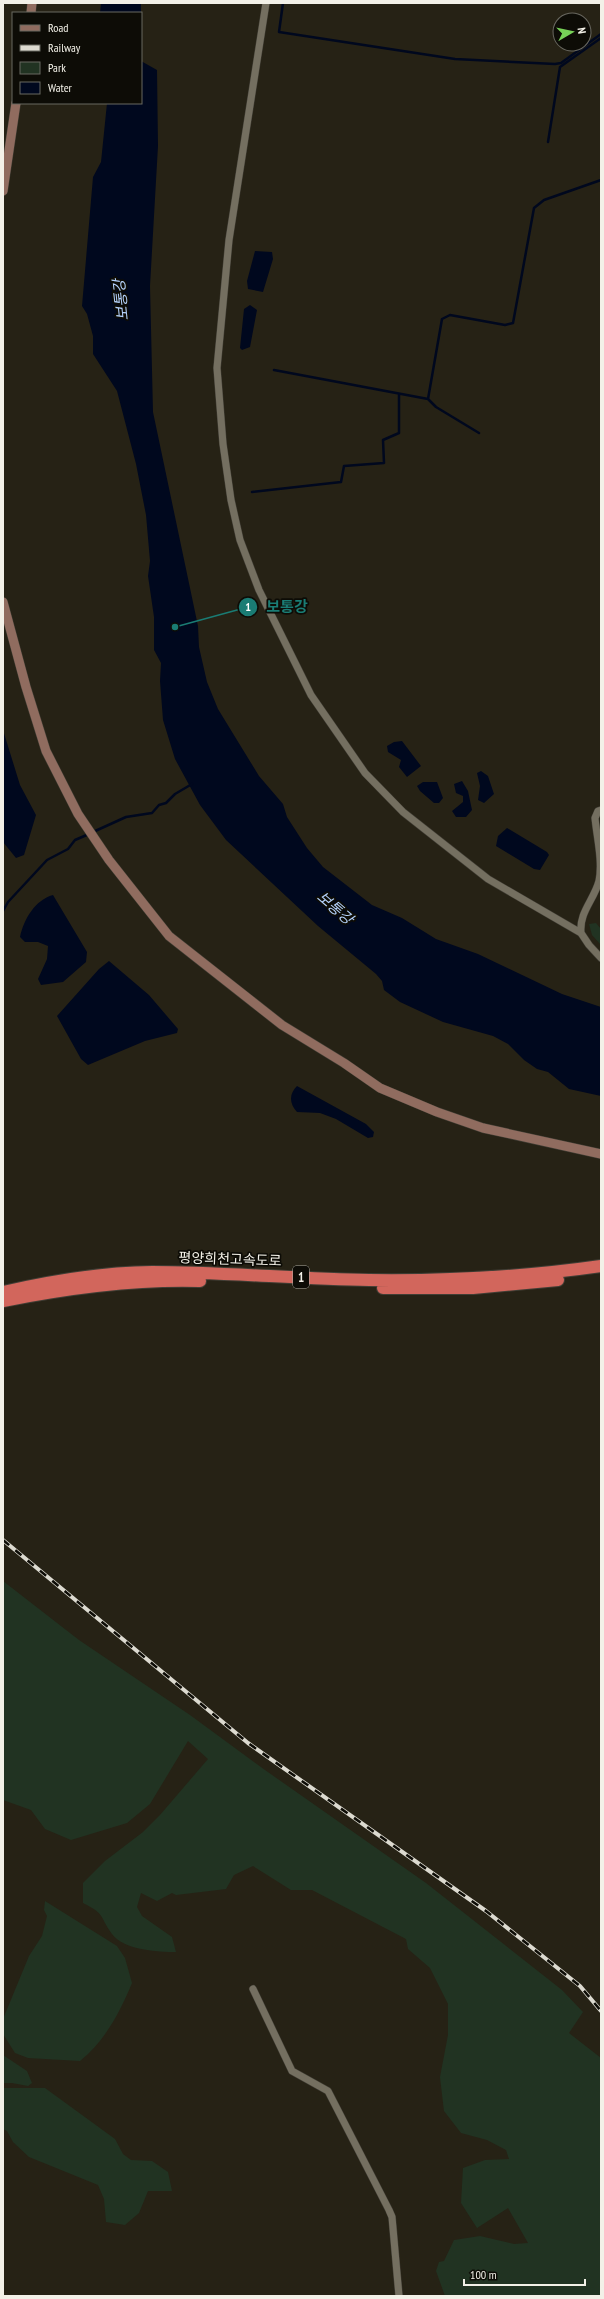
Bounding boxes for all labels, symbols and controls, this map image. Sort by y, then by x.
legend [12,12,142,104]
north arrow [552,12,592,52]
text: Road [48,20,68,35]
text: N [574,26,589,35]
text: Railway [48,40,81,55]
text: Park [48,60,66,75]
text: Water [48,80,73,95]
water label: 보통강 [109,276,132,322]
callout: 보통강 [238,593,316,620]
text: 보통강 [266,597,308,616]
text: 1 [245,599,251,614]
water label: 보통강 [313,887,359,930]
street label: 평양희천고속도로 [178,1248,282,1270]
road number: 1 [293,1266,309,1288]
scale bar [464,2261,585,2287]
text: 100 m [470,2267,497,2282]

